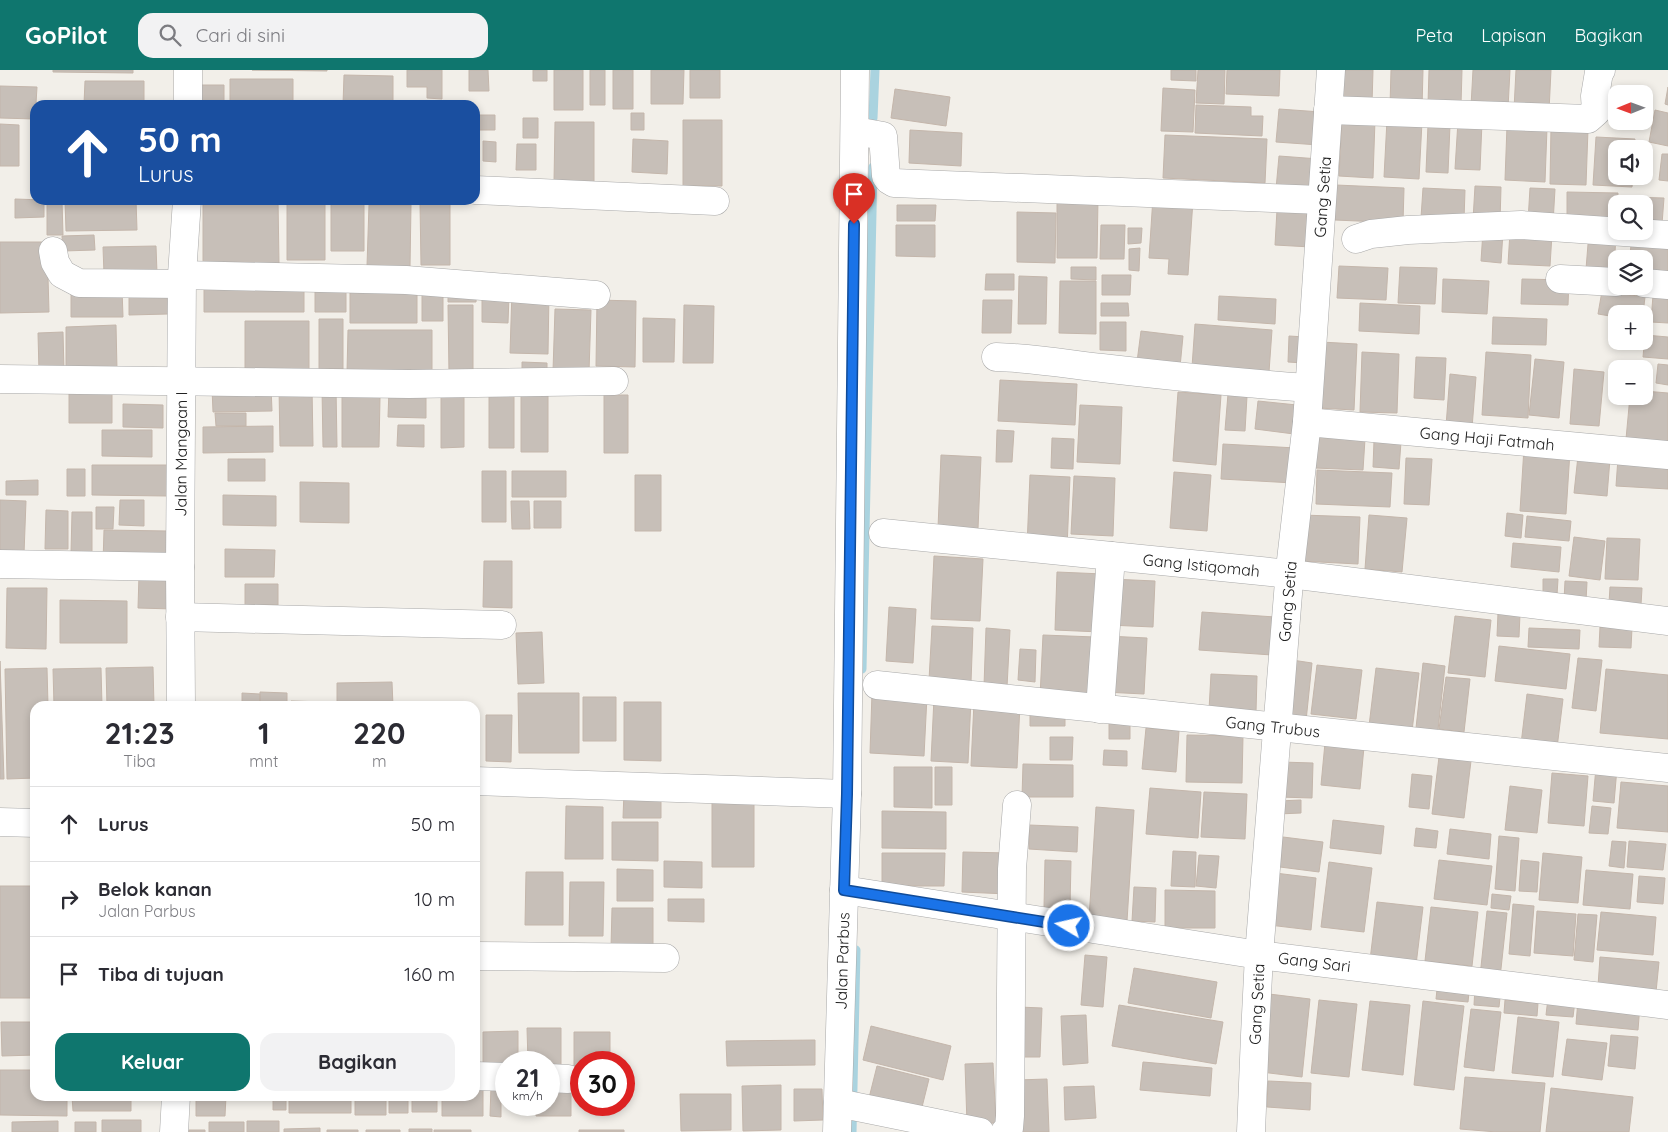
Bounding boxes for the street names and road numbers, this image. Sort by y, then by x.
street label: Gang Setia [1310,156,1335,238]
street label: Jalan Mangaan I [170,391,191,517]
street label: Gang Haji Fatmah [1419,422,1556,455]
street label: Gang Istiqomah [1142,549,1261,581]
street label: Gang Setia [1274,560,1301,643]
street label: Gang Trubus [1225,712,1321,741]
street label: Jalan Parbus [831,912,853,1010]
street label: Gang Sari [1277,947,1352,976]
street label: Gang Setia [1245,963,1269,1045]

